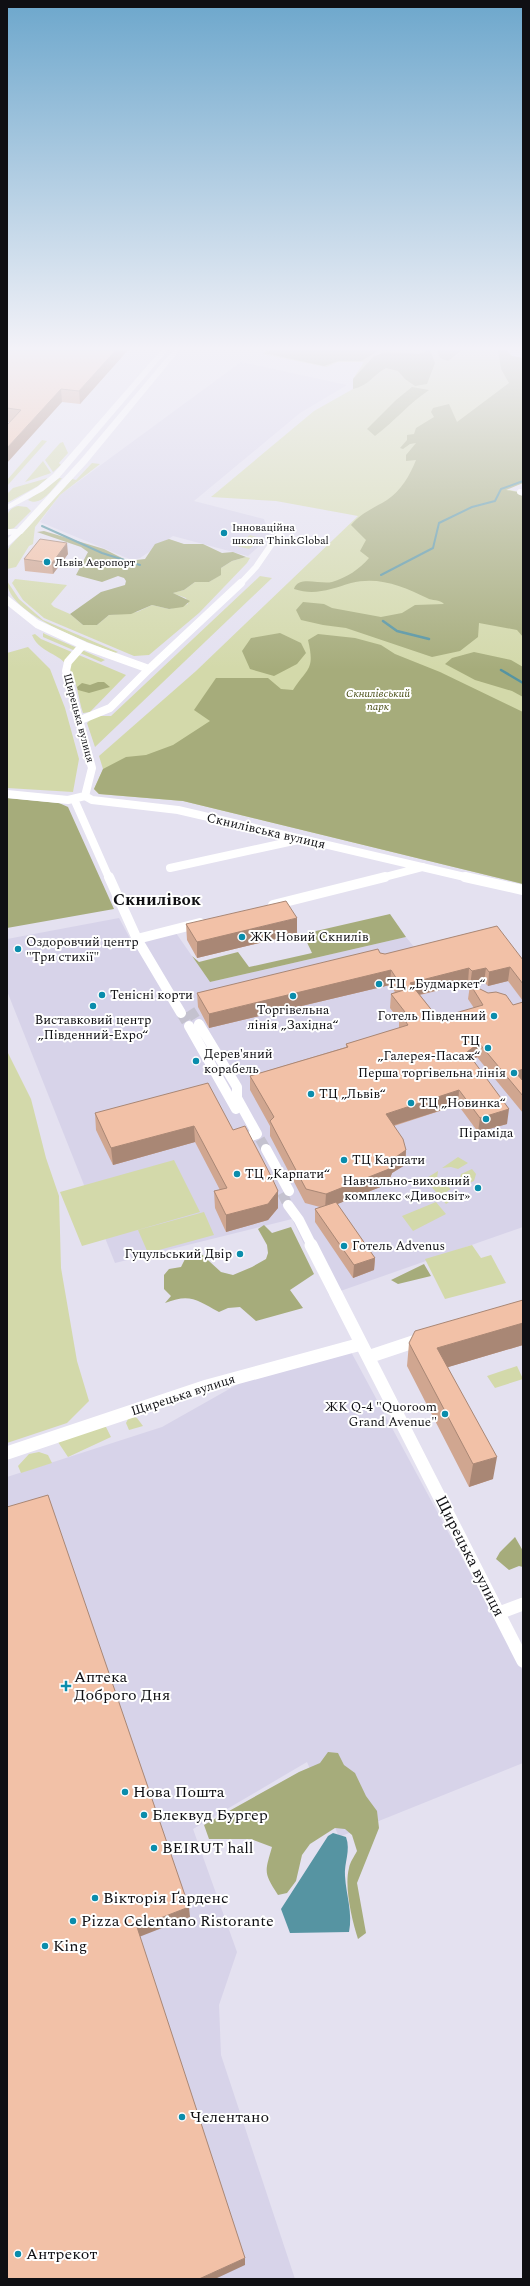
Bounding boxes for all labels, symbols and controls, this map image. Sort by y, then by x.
place label: Інноваційна школа ThinkGlobal [232,519,329,549]
marker: Інноваційна школа ThinkGlobal [219,528,229,538]
place label: Львів Аеропорт [55,554,136,571]
marker: Львів Аеропорт [42,557,52,567]
street label: Щирецька вулиця [59,671,99,765]
park label: Скнилівський парк [346,685,410,715]
street label: Скнилівська вулиця [205,808,327,854]
district label: Скнилівок [113,887,202,913]
place label: ЖК Новий Скнилів [250,927,369,947]
place label: Оздоровчий центр "Три стихії" [26,932,139,967]
marker: ЖК Новий Скнилів [237,932,247,942]
marker: Оздоровчий центр "Три стихії" [13,944,23,954]
place label: ТЦ „Будмаркет“ [387,974,486,994]
marker: ТЦ „Будмаркет“ [374,979,384,989]
place label: Тенісні корти [110,985,193,1005]
marker: Тенісні корти [97,990,107,1000]
marker: Торгівельна лінія „Західна“ [288,991,298,1001]
place label: Торгівельна лінія „Західна“ [248,1000,339,1035]
marker: Виставковий центр „Південний-Expo“ [88,1001,98,1011]
place label: Готель Південний [378,1006,486,1026]
place label: Виставковий центр „Південний-Expo“ [35,1010,151,1045]
marker: Готель Південний [489,1011,499,1021]
place label: ТЦ „Галерея-Пасаж“ [378,1031,480,1066]
marker: ТЦ „Галерея-Пасаж“ [483,1043,493,1053]
place label: Дерев'яний корабель [204,1044,273,1079]
marker: Дерев'яний корабель [191,1056,201,1066]
place label: Перша торгівельна лінія [358,1063,506,1083]
marker: Перша торгівельна лінія [509,1068,519,1078]
place label: ТЦ „Львів“ [319,1084,386,1104]
marker: ТЦ „Львів“ [306,1089,316,1099]
place label: ТЦ „Новинка“ [419,1093,506,1113]
marker: ТЦ „Новинка“ [406,1098,416,1108]
marker: Піраміда [481,1114,491,1124]
place label: Піраміда [459,1123,514,1143]
place label: ТЦ Карпати [352,1150,425,1170]
marker: ТЦ Карпати [339,1155,349,1165]
place label: ТЦ „Карпати“ [245,1164,330,1184]
marker: ТЦ „Карпати“ [232,1169,242,1179]
place label: Навчально-виховний комплекс «Дивосвіт» [342,1171,470,1206]
marker: Навчально-виховний комплекс «Дивосвіт» [473,1183,483,1193]
place label: Готель Advenus [352,1236,445,1256]
marker: Готель Advenus [339,1241,349,1251]
place label: Гуцульський Двір [125,1244,232,1264]
marker: Гуцульський Двір [235,1249,245,1259]
street label: Щирецька вулиця [128,1369,238,1421]
place label: ЖК Q-4 "Quoroom Grand Avenue" [325,1397,437,1432]
marker: ЖК Q-4 "Quoroom Grand Avenue" [440,1409,450,1419]
street label: Щирецька вулиця [429,1491,511,1621]
place label: Аптека Доброго Дня [74,1665,170,1707]
marker: Аптека Доброго Дня [61,1681,71,1691]
place label: Нова Пошта [133,1780,225,1804]
marker: Нова Пошта [120,1787,130,1797]
place label: Блеквуд Бургер [152,1803,268,1827]
marker: Блеквуд Бургер [139,1810,149,1820]
place label: BEIRUT hall [162,1836,254,1860]
marker: BEIRUT hall [149,1843,159,1853]
place label: Вікторія Ґарденс [103,1886,229,1910]
marker: Вікторія Ґарденс [90,1893,100,1903]
place label: Pizza Celentano Ristorante [81,1909,274,1933]
marker: Pizza Celentano Ristorante [68,1916,78,1926]
place label: King [53,1934,87,1958]
marker: King [40,1941,50,1951]
place label: Челентано [190,2105,269,2129]
marker: Челентано [177,2112,187,2122]
place label: Антрекот [26,2242,97,2266]
marker: Антрекот [13,2249,23,2259]

